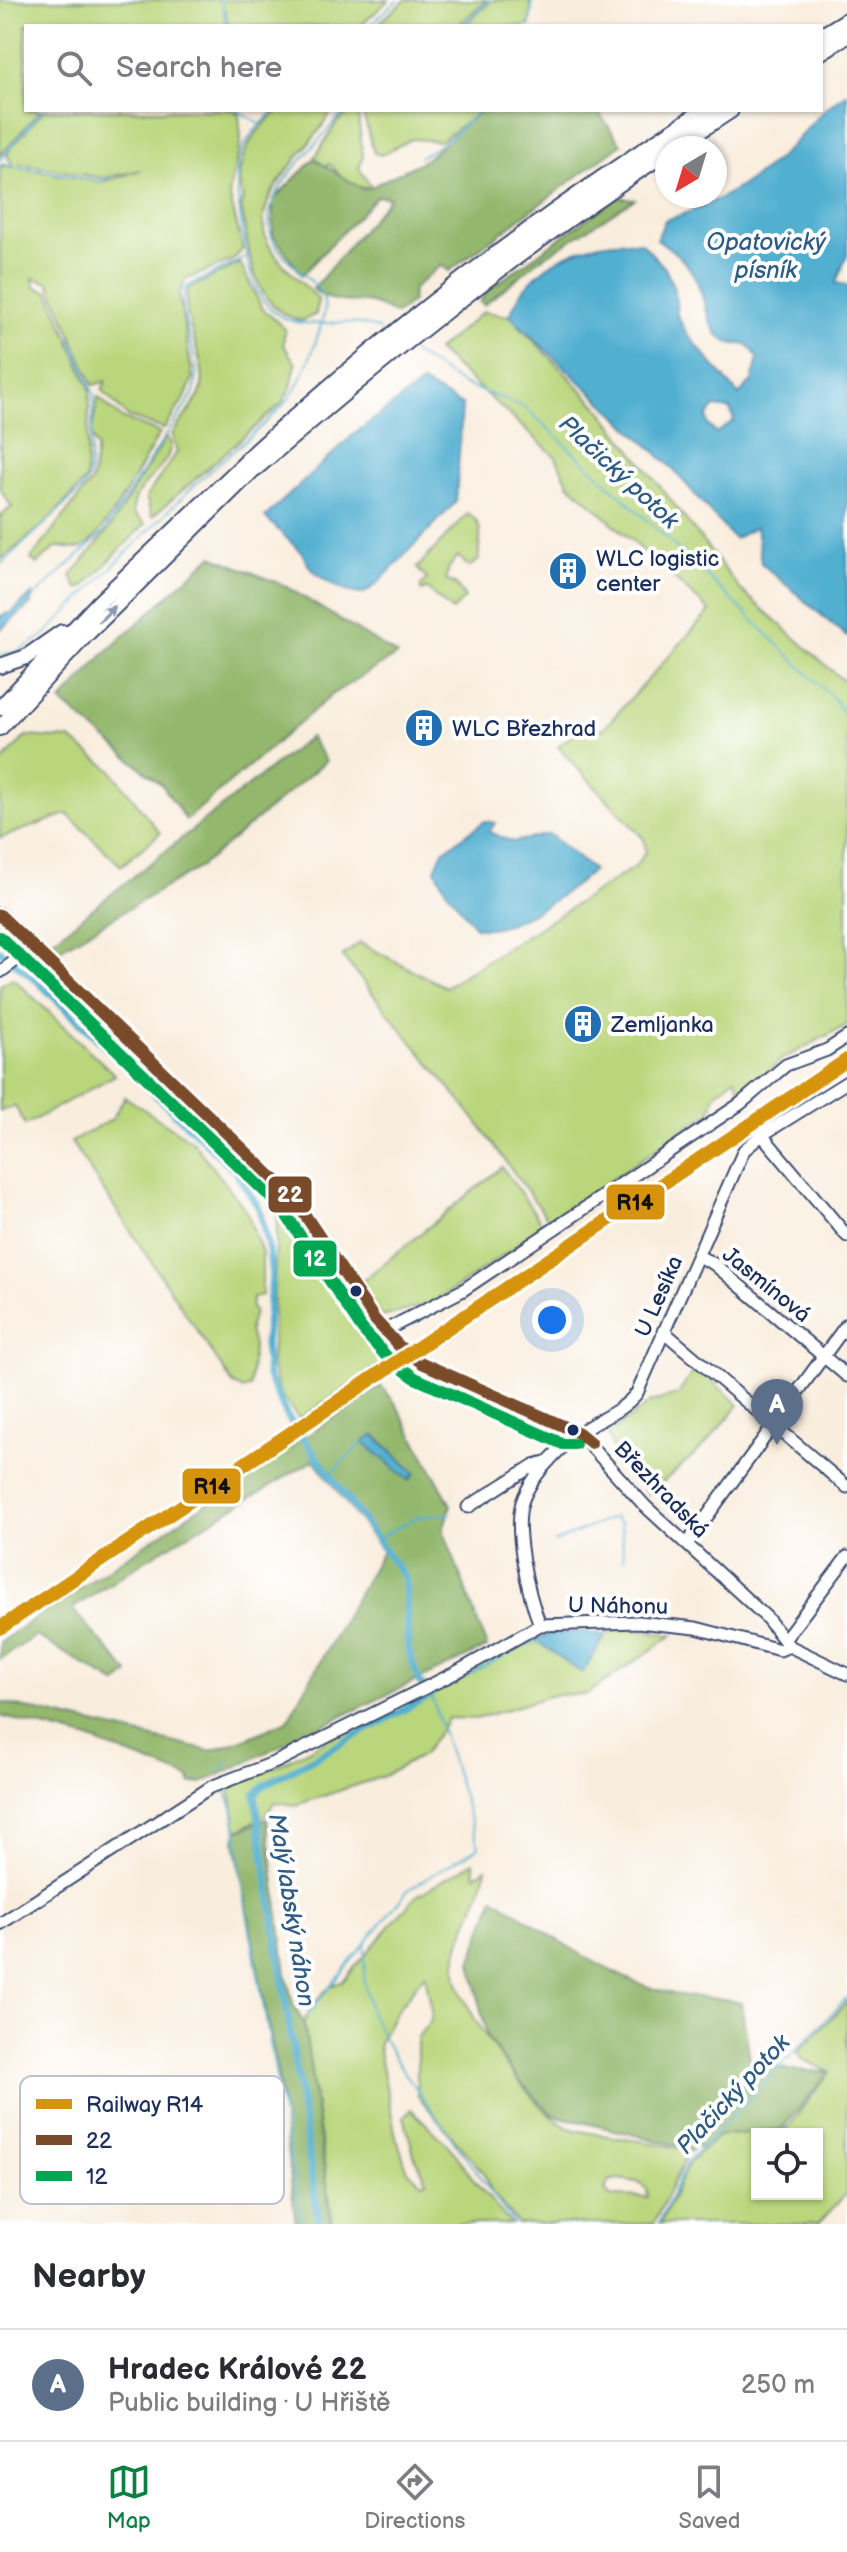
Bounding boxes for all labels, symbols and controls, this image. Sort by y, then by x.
search box [24,24,823,112]
icon: search [52,46,96,90]
text: Search here [116,50,282,86]
north arrow [655,136,727,208]
water label: Opatovický písník [706,228,827,285]
water label: Plačický potok [553,409,685,536]
place label: WLC logistic center [596,546,719,598]
building icon: WLC logistic center [547,550,589,592]
one-way arrow [97,605,116,624]
building icon: WLC Březhrad [403,707,445,749]
place label: WLC Březhrad [452,716,596,743]
building icon: Zemljanka [562,1003,604,1045]
place label: Zemljanka [610,1012,714,1039]
line badge: 22 [267,1175,313,1214]
text: 22 [277,1182,303,1209]
line badge: R14 [605,1183,666,1221]
text: R14 [616,1190,654,1217]
line badge: 12 [292,1239,338,1278]
street label: Jasmínová [717,1242,815,1329]
text: 12 [304,1246,326,1273]
street label: U Lesíka [630,1252,689,1341]
unlabelled marker [348,1283,364,1299]
your location [532,1300,572,1340]
pin: A [751,1379,803,1445]
unlabelled marker [565,1422,581,1438]
street label: Březhradská [608,1436,714,1544]
line badge: R14 [181,1467,242,1505]
text: R14 [193,1474,231,1501]
street label: U Náhonu [568,1592,668,1621]
water label: Malý labský náhon [262,1811,321,2009]
water label: Plačický potok [670,2028,797,2160]
legend [20,2076,284,2204]
text: Railway R14 [86,2092,204,2119]
text: 22 [86,2128,112,2155]
map controls [751,2128,823,2200]
button: locate [751,2128,823,2200]
text: 12 [86,2164,108,2191]
text: Nearby [32,2256,146,2297]
text: Hradec Králové 22 [108,2352,366,2388]
text: A [50,2370,66,2401]
text: 250 m [741,2370,815,2401]
text: Public building · U Hřiště [108,2388,391,2419]
tab: Map [107,2460,151,2535]
tab: Directions [364,2460,465,2535]
tab: Saved [679,2460,740,2535]

